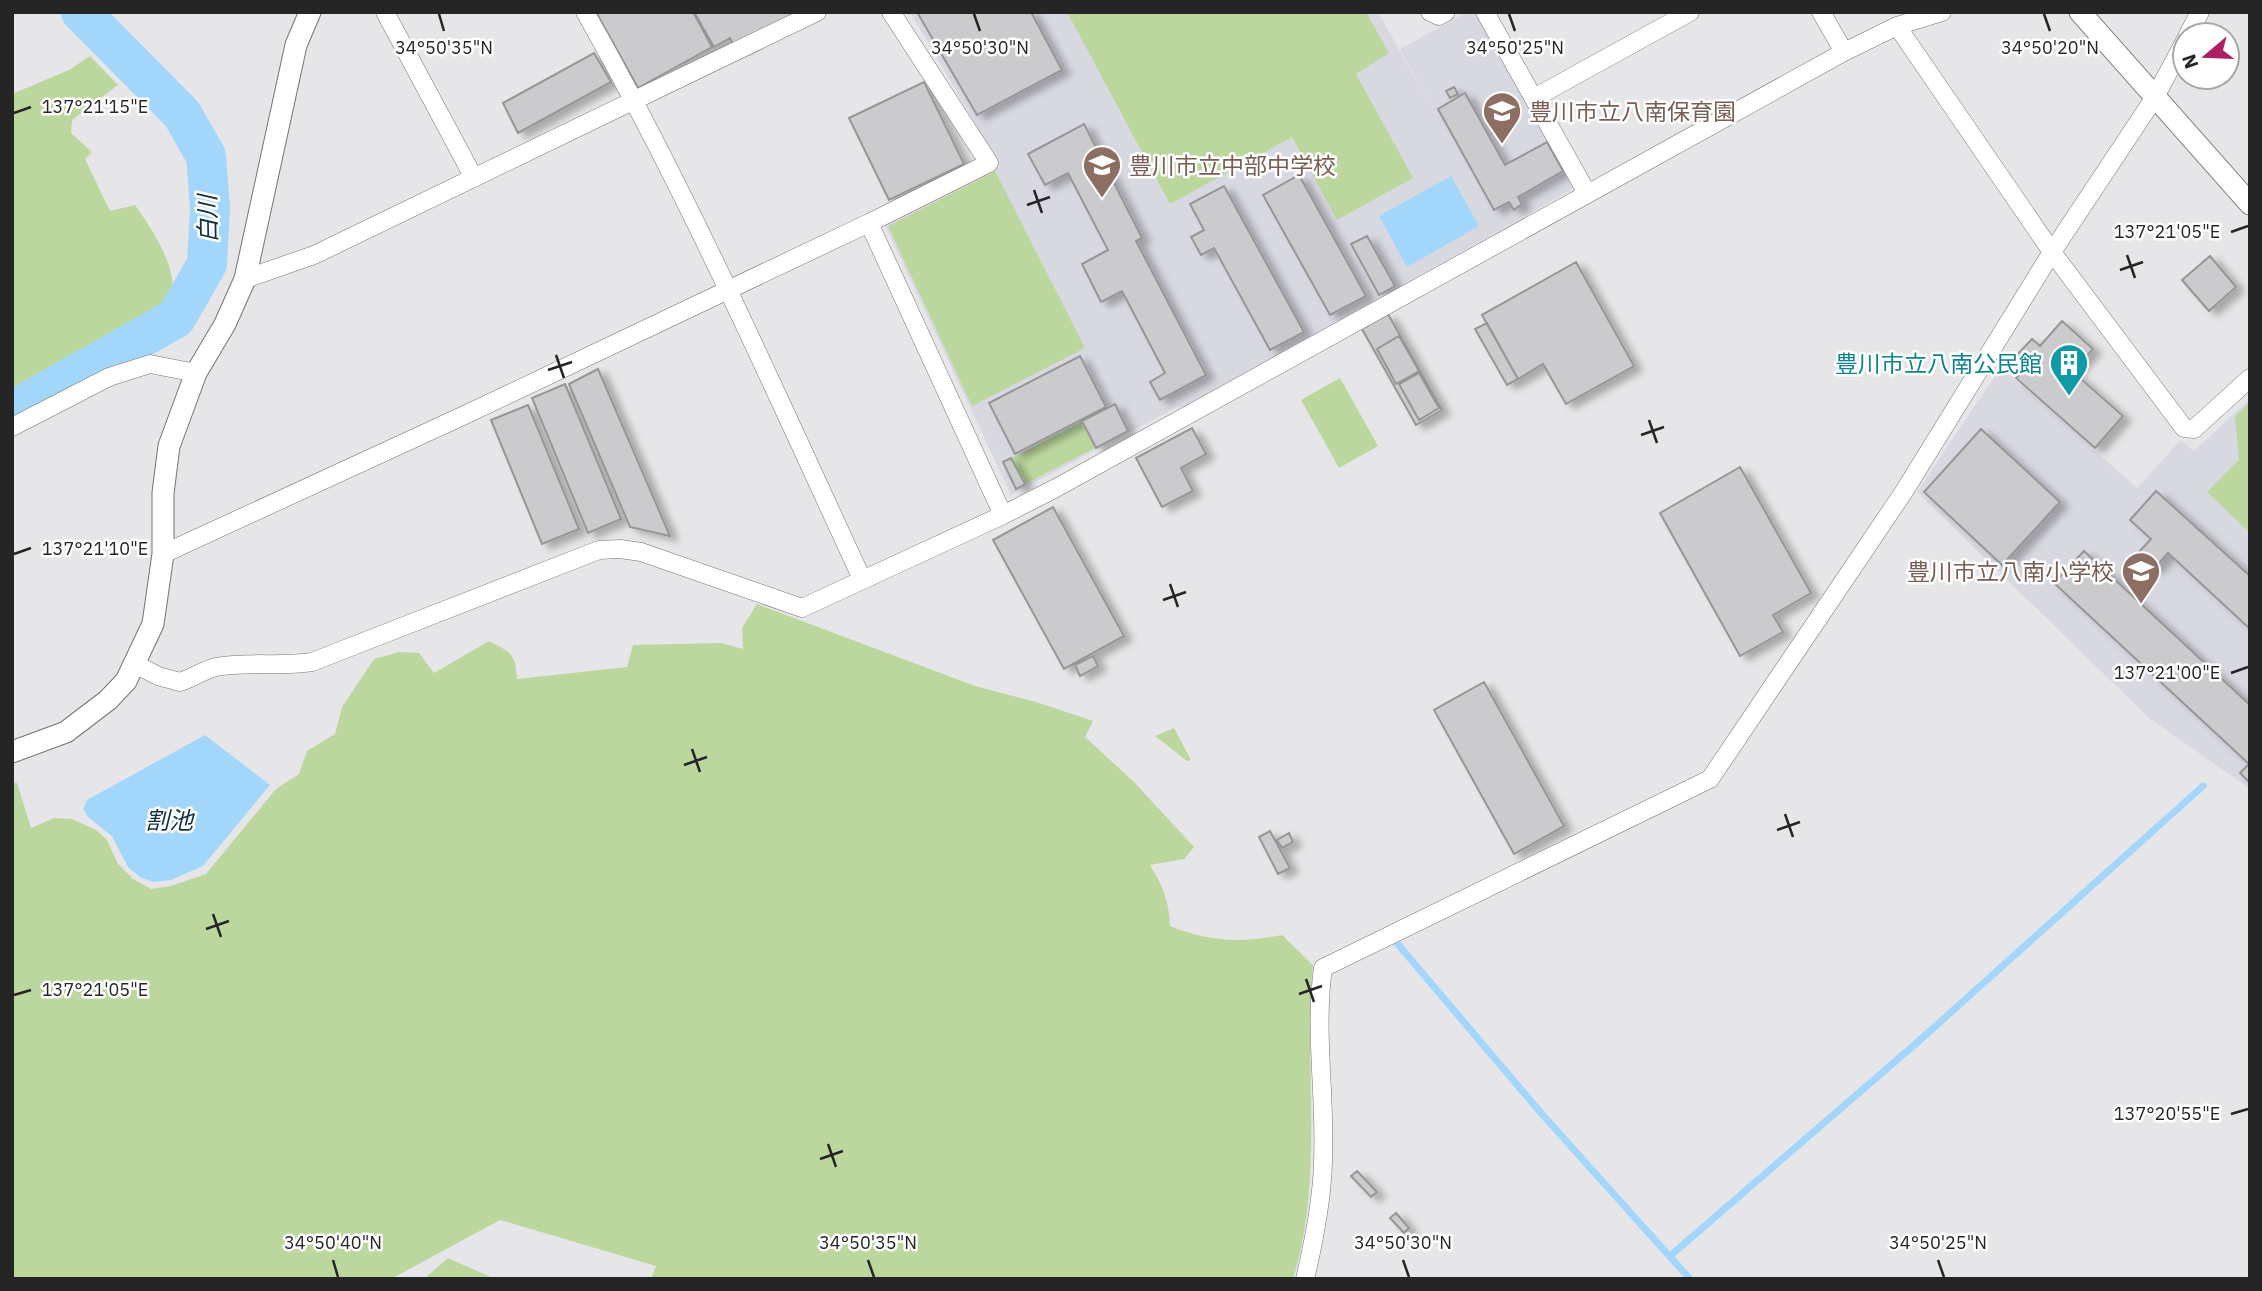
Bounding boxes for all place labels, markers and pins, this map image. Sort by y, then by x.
school or university icon: 豊川市立八南保育園 [1481,90,1523,145]
place label: 豊川市立八南保育園 [1529,96,1736,126]
school or university icon: 豊川市立中部中学校 [1081,144,1123,199]
place label: 豊川市立中部中学校 [1129,150,1336,180]
building icon: 豊川市立八南公民館 [2048,342,2090,397]
place label: 豊川市立八南公民館 [1835,348,2042,378]
school or university icon: 豊川市立八南小学校 [2120,550,2162,605]
place label: 豊川市立八南小学校 [1907,556,2114,586]

